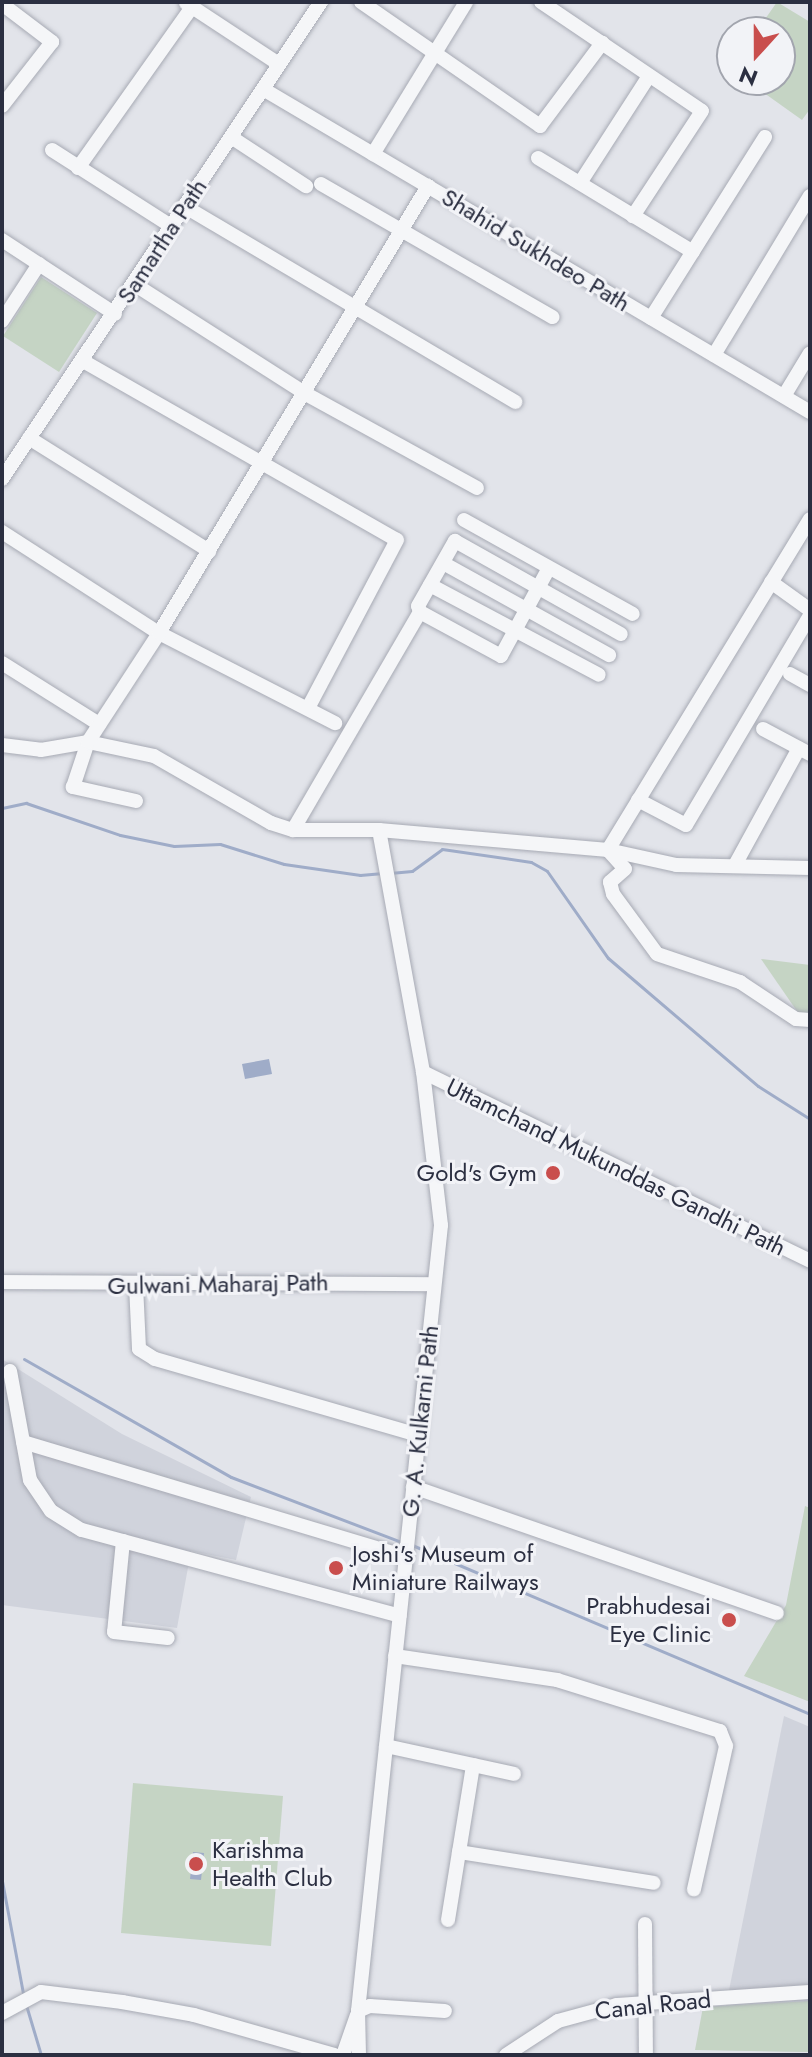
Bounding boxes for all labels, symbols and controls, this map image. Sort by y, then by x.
north arrow [716,16,796,96]
text: N [734,58,762,95]
street label: Samartha Path [111,173,213,309]
street label: Shahid Sukhdeo Path [437,182,635,318]
street label: Uttamchand Mukunddas Gandhi Path [442,1072,790,1262]
place label: Gold's Gym [417,1159,537,1187]
marker: Gold's Gym [544,1164,562,1182]
street label: Gulwani Maharaj Path [107,1268,329,1300]
street label: G. A. Kulkarni Path [396,1324,444,1518]
place label: Joshi's Museum of Miniature Railways [352,1540,539,1596]
marker: Joshi's Museum of Miniature Railways [327,1559,345,1577]
place label: Prabhudesai Eye Clinic [586,1592,711,1648]
marker: Prabhudesai Eye Clinic [718,1609,740,1631]
place label: Karishma Health Club [212,1836,332,1892]
marker: Karishma Health Club [187,1855,205,1873]
street label: Canal Road [594,1985,712,2025]

